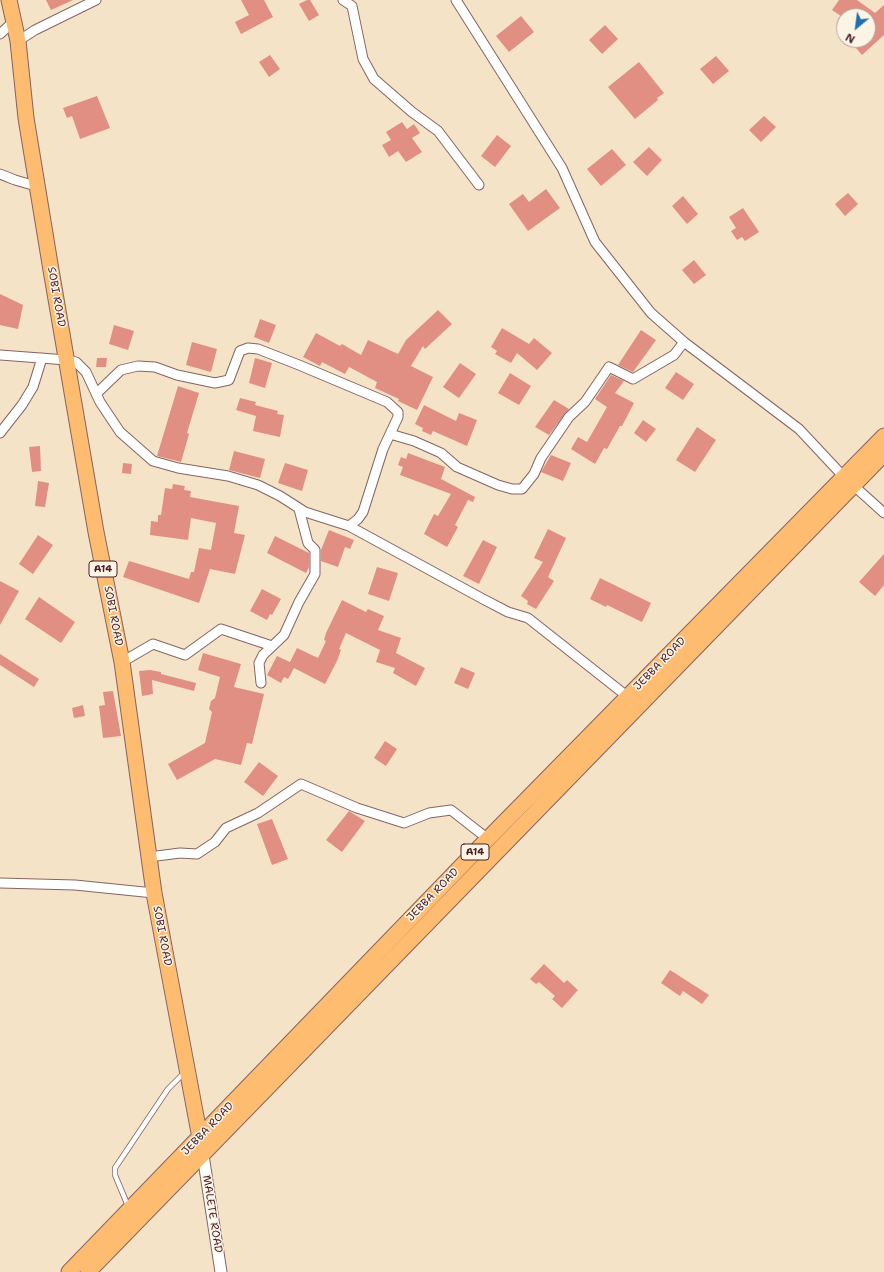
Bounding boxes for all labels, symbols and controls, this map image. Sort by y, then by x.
north arrow [836,8,876,48]
text: N [843,29,858,47]
street label: SOBI ROAD [44,266,68,328]
road number: A14 [89,561,117,577]
street label: SOBI ROAD [101,585,125,647]
street label: JEBBA ROAD [631,635,689,693]
road number: A14 [461,844,489,860]
street label: JEBBA ROAD [404,866,462,924]
street label: SOBI ROAD [150,905,174,967]
street label: JEBBA ROAD [179,1100,237,1158]
street label: MALETE ROAD [199,1174,225,1254]

